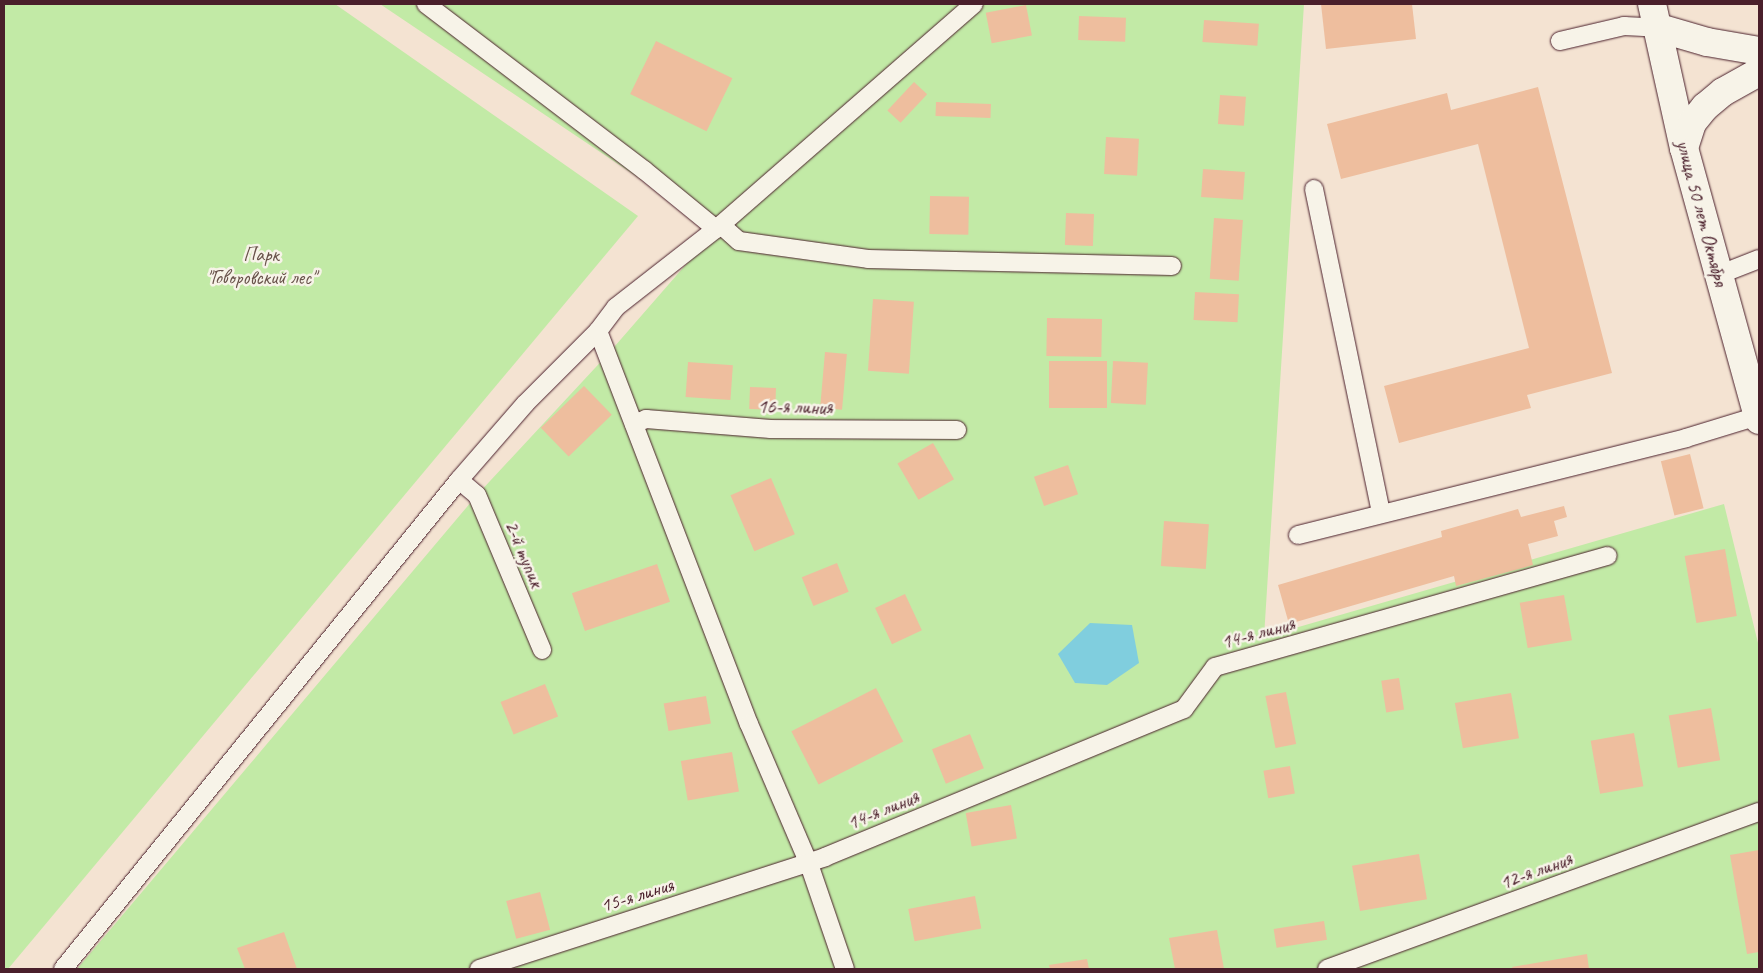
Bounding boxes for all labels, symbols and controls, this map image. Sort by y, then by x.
street label: улица 50 лет Октября [1671,136,1733,290]
park label: Парк "Говоровский лес" [206,242,316,289]
street label: 16-я линия [757,394,833,420]
street label: 2-й тупик [499,517,549,591]
street label: 14-я линия [1219,612,1297,654]
street label: 14-я линия [844,785,922,835]
street label: 12-я линия [1497,847,1575,895]
street label: 15-я линия [598,873,676,917]

